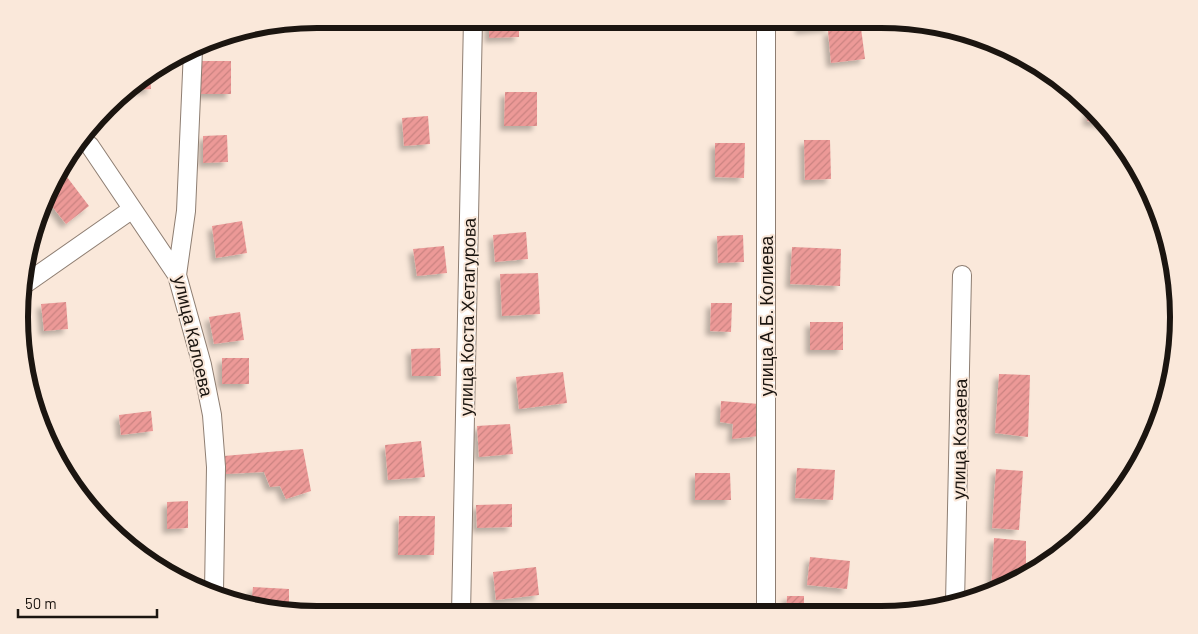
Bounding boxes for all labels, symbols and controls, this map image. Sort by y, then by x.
street label: улица Коста Хетагурова [454,217,480,416]
street label: улица А.Б. Колиева [755,235,777,396]
street label: улица Калоева [169,273,219,400]
street label: улица Козаева [947,377,971,500]
scale bar [18,586,156,618]
text: 50 m [25,594,57,612]

